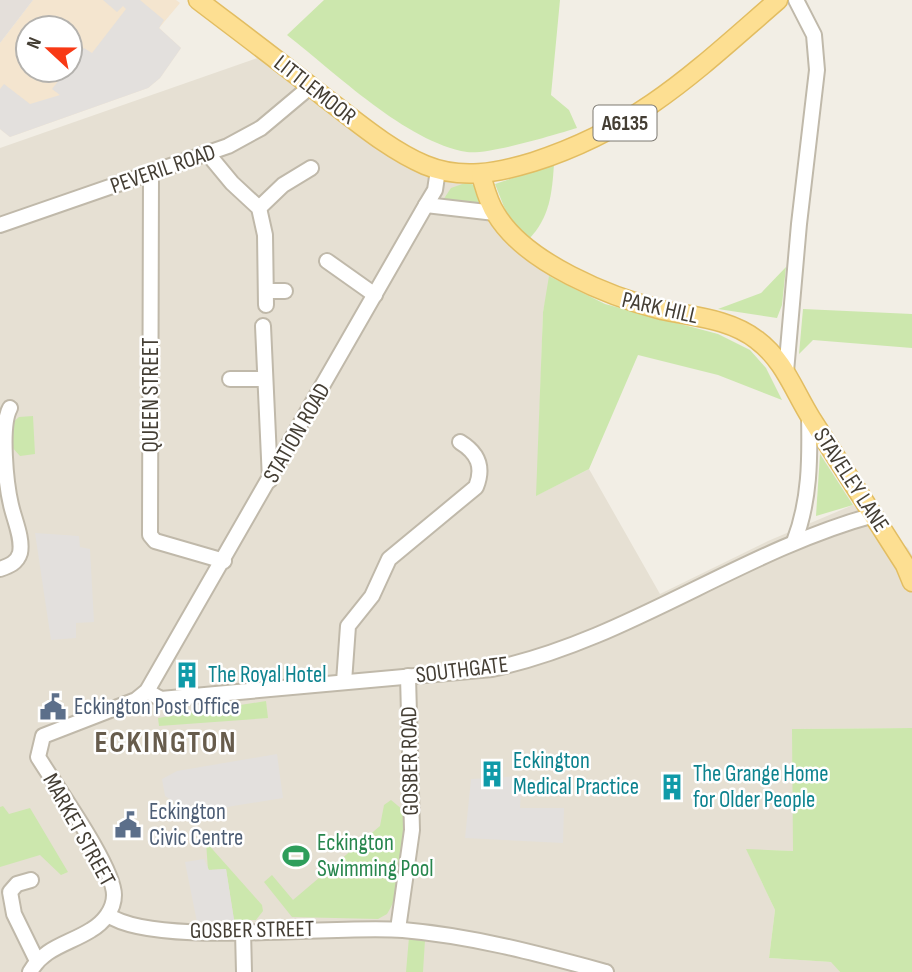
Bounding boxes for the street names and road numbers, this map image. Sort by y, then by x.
street label: LITTLEMOOR [268,49,362,131]
road number: A6135 [594,106,656,140]
street label: PEVERIL ROAD [107,138,219,200]
street label: PARK HILL [619,286,701,330]
street label: QUEEN STREET [137,338,165,453]
street label: STATION ROAD [257,378,337,488]
street label: STAVELEY LANE [807,423,895,537]
street label: SOUTHGATE [414,650,510,690]
street label: GOSBER ROAD [395,706,425,816]
street label: MARKET STREET [36,769,122,891]
street label: GOSBER STREET [190,915,314,945]

